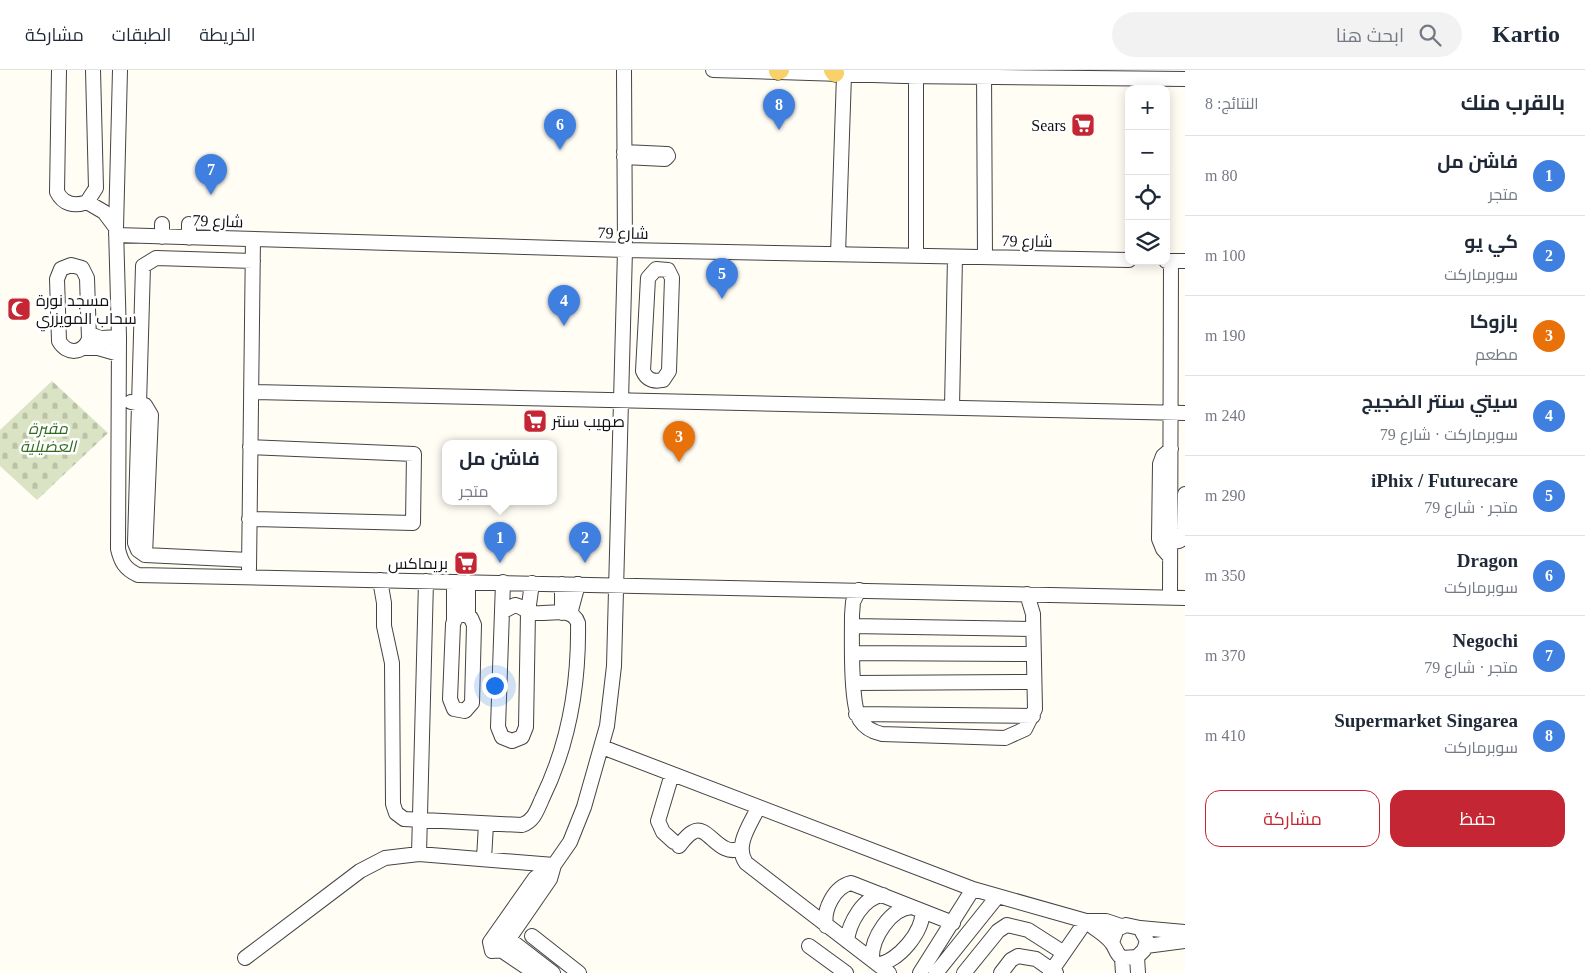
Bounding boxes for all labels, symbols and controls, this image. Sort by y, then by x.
search box [1112,12,1462,57]
icon: search [1416,21,1444,49]
text: Kartio [1492,21,1560,47]
text: مشاركة [25,25,84,45]
text: الطبقات [112,25,171,45]
text: الخريطة [199,25,256,45]
text: ابحث هنا [1336,25,1404,46]
map controls [1125,85,1170,265]
button: + [1125,85,1170,130]
pin: 8 [763,89,795,130]
text: بالقرب منك [1461,91,1565,115]
text: النتائج: 8 [1205,95,1259,112]
pin: 6 [544,109,576,150]
supermarket icon: Sears [1070,112,1096,138]
place label: Sears [1031,117,1066,134]
button: − [1125,130,1170,175]
text: فاشن مل [1437,151,1518,172]
pin: 7 [195,154,227,195]
text: 80 m [1205,167,1237,184]
text: 1 [1545,167,1553,184]
button: locate [1125,175,1170,220]
text: متجر [1489,186,1518,203]
street label: شارع 79 [192,212,244,233]
button: layers [1125,220,1170,265]
street label: شارع 79 [597,224,649,245]
text: كي يو [1464,231,1518,252]
street label: شارع 79 [1001,232,1053,253]
text: 100 m [1205,247,1245,264]
text: 2 [1545,247,1553,264]
pin: 5 [706,258,738,299]
text: سوبرماركت [1444,266,1518,283]
pin: 4 [548,285,580,326]
place label: مسجد نورة سحاب المويزري [36,292,137,332]
mosque icon: مسجد نورة سحاب المويزري [6,296,32,322]
text: بازوكا [1469,311,1518,332]
text: 190 m [1205,327,1245,344]
text: 3 [1545,327,1553,344]
text: مطعم [1475,346,1518,363]
text: سيتي سنتر الضجيج [1362,391,1518,412]
text: 240 m [1205,407,1245,424]
text: 4 [1545,407,1553,424]
supermarket icon: صهيب سنتر [522,408,548,434]
place label: صهيب سنتر [551,413,625,432]
park label: مقبرة العضيلية [20,420,78,455]
pin: 3 [663,421,695,462]
text: سوبرماركت · شارع 79 [1380,426,1518,443]
popup [442,440,557,505]
text: فاشن مل [459,448,540,469]
text: iPhix / Futurecare [1371,470,1518,491]
text: متجر [459,483,489,500]
text: 290 m [1205,487,1245,504]
text: 5 [1545,487,1553,504]
text: متجر · شارع 79 [1424,499,1518,516]
pin: 1 [484,522,516,563]
pin: 2 [569,522,601,563]
supermarket icon: بريماكس [453,550,479,576]
text: Dragon [1457,550,1518,571]
place label: بريماكس [388,555,448,574]
text: 350 m [1205,567,1245,584]
text: 6 [1545,567,1553,584]
text: سوبرماركت [1444,579,1518,596]
text: Negochi [1453,630,1518,651]
text: 370 m [1205,647,1245,664]
text: 7 [1545,647,1553,664]
text: متجر · شارع 79 [1424,659,1518,676]
your location [482,673,508,699]
text: Supermarket Singarea [1334,710,1518,731]
text: 410 m [1205,727,1245,744]
text: 8 [1545,727,1553,744]
text: سوبرماركت [1444,739,1518,756]
button: مشاركة [1205,790,1380,847]
button: حفظ [1390,790,1565,847]

